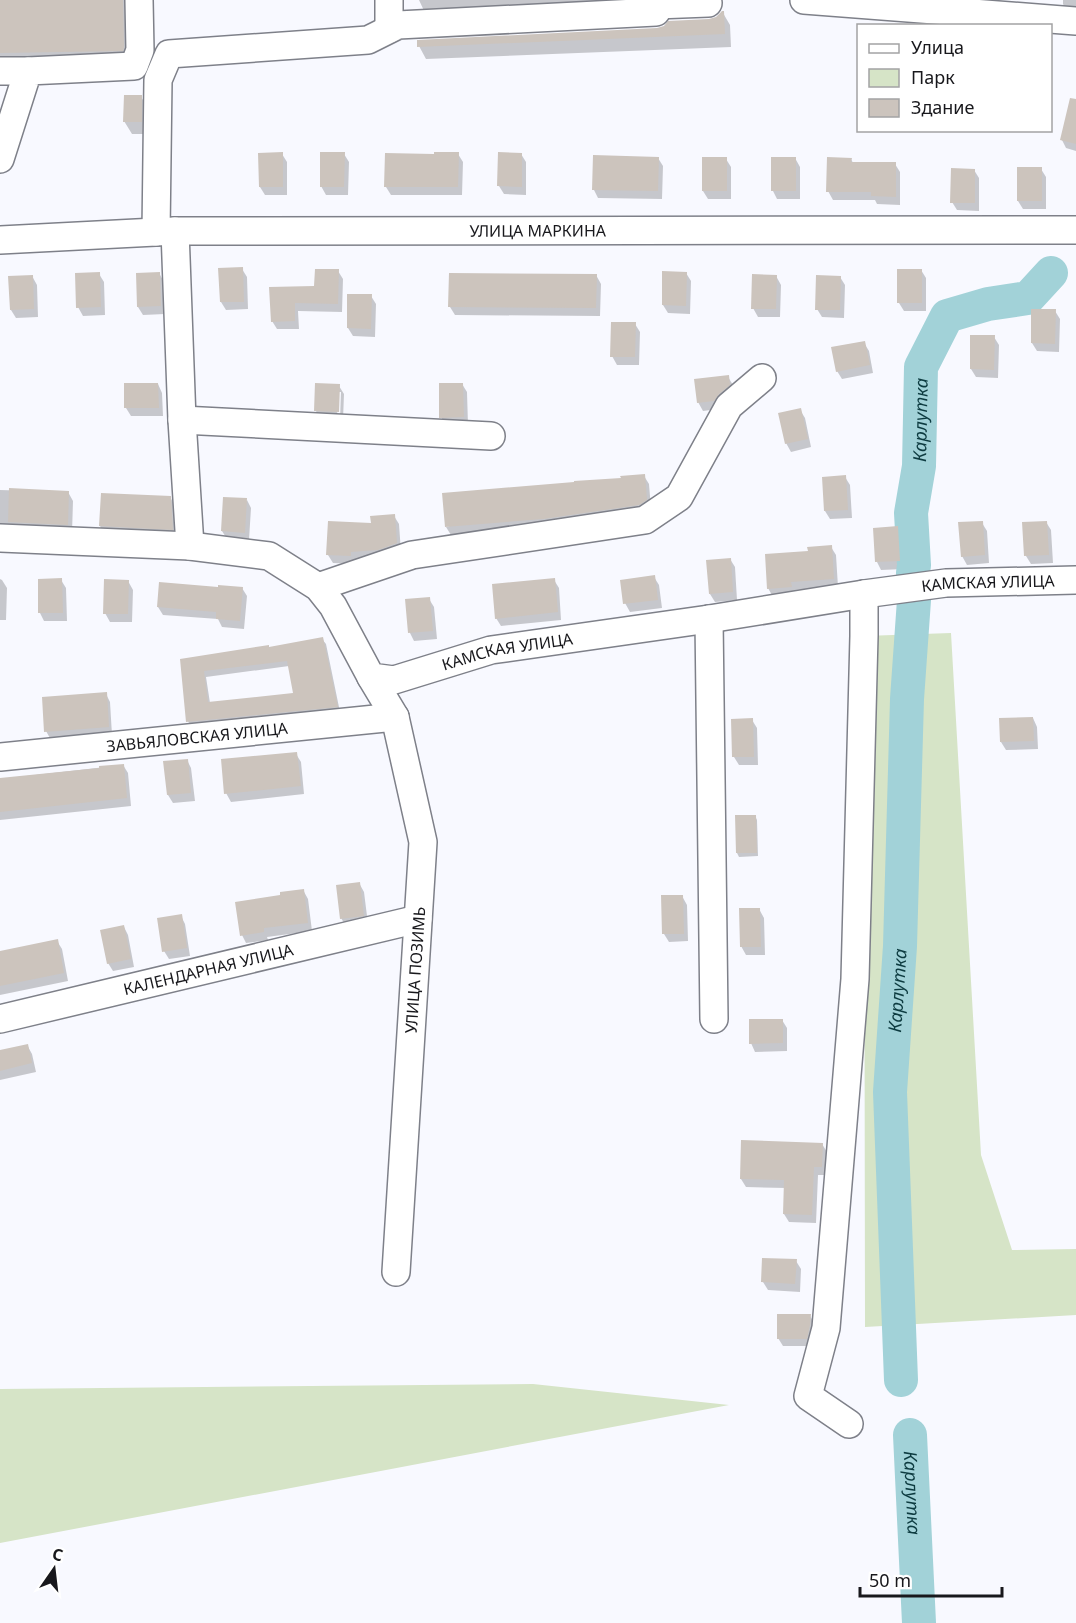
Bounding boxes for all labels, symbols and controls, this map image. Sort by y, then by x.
legend [857,24,1052,132]
text: Улица [911,35,964,59]
text: Парк [911,65,955,89]
text: Здание [911,95,975,119]
street label: УЛИЦА МАРКИНА [469,220,607,242]
water label: Карлутка [907,378,933,462]
street label: КАМСКАЯ УЛИЦА [920,569,1056,597]
street label: КАМСКАЯ УЛИЦА [439,627,575,676]
street label: ЗАВЬЯЛОВСКАЯ УЛИЦА [105,717,290,757]
street label: УЛИЦА ПОЗИМЬ [400,906,430,1034]
street label: КАЛЕНДАРНАЯ УЛИЦА [121,938,296,1000]
water label: Карлутка [882,948,912,1033]
water label: Карлутка [899,1450,927,1535]
north arrow [24,1539,84,1599]
text: С [50,1543,65,1566]
scale bar [860,1560,1002,1598]
text: 50 m [869,1568,911,1592]

